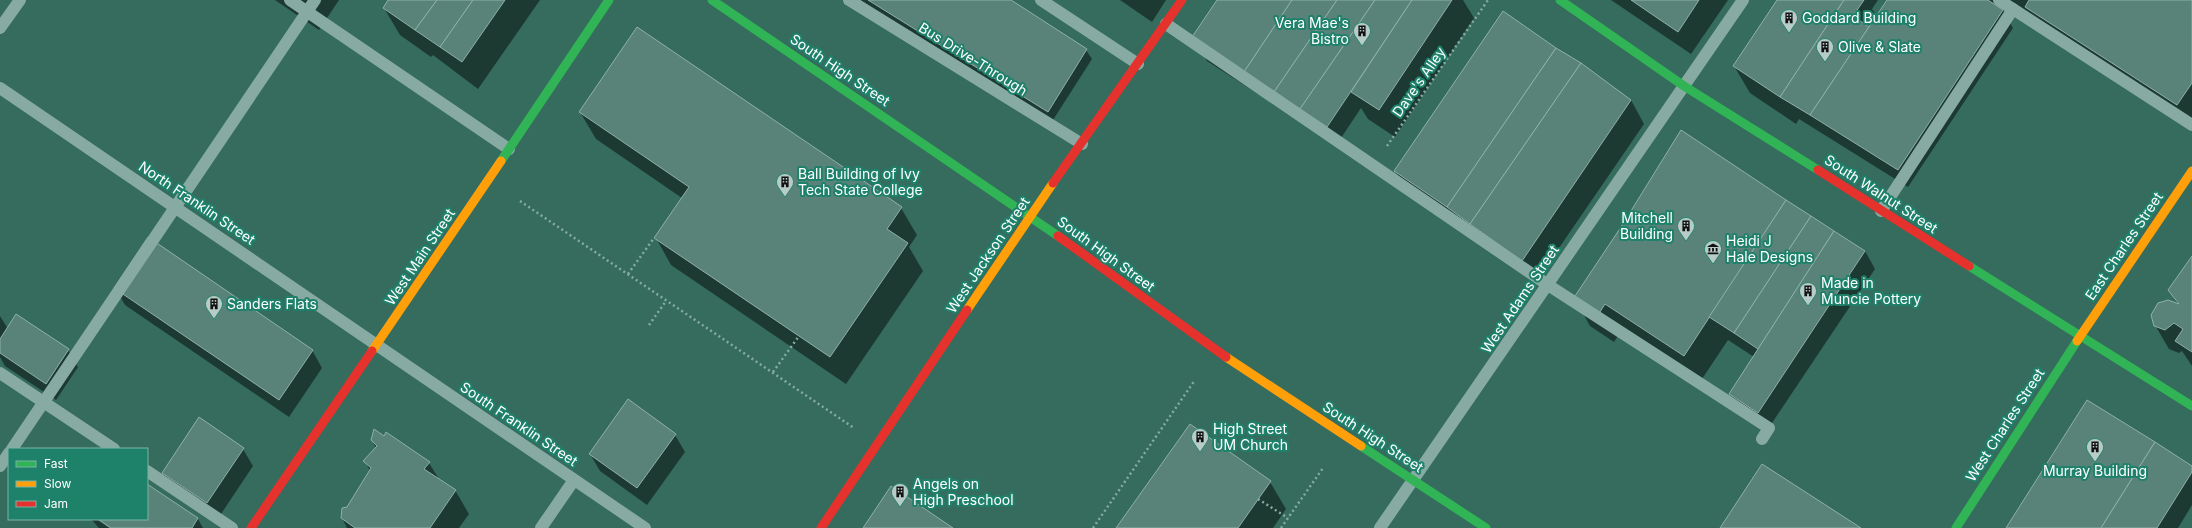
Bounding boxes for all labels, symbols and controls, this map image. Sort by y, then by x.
building icon: Goddard Building [1779,8,1799,33]
place label: Goddard Building [1802,9,1916,26]
place label: Vera Mae's Bistro [1275,14,1349,47]
street label: Bus Drive-Through [916,18,1031,99]
building icon: Vera Mae's Bistro [1352,21,1372,46]
street label: South High Street [787,30,894,109]
building icon: Olive & Slate [1815,37,1835,62]
place label: Olive & Slate [1838,38,1921,55]
street label: Dave's Alley [1388,44,1449,120]
street label: South Walnut Street [1822,151,1941,237]
street label: North Franklin Street [136,157,259,248]
place label: Ball Building of Ivy Tech State College [798,165,923,198]
building icon: Ball Building of Ivy Tech State College [775,172,795,197]
street label: East Charles Street [2081,188,2166,303]
street label: West Jackson Street [942,193,1033,316]
street label: West Main Street [381,205,458,308]
place label: Mitchell Building [1620,209,1673,242]
street label: South High Street [1054,212,1159,295]
building icon: Mitchell Building [1676,216,1696,241]
place label: Heidi J Hale Designs [1726,232,1813,265]
museum icon: Heidi J Hale Designs [1703,239,1723,264]
street label: West Adams Street [1477,241,1562,356]
place label: Made in Muncie Pottery [1821,274,1921,307]
building icon: Made in Muncie Pottery [1798,281,1818,306]
building icon: Sanders Flats [204,294,224,319]
place label: Sanders Flats [227,295,317,312]
street label: West Charles Street [1962,365,2048,484]
street label: South Franklin Street [457,378,582,469]
street label: South High Street [1320,398,1427,476]
place label: High Street UM Church [1213,420,1288,453]
building icon: High Street UM Church [1190,427,1210,452]
building icon: Murray Building [2085,437,2105,462]
legend [8,448,148,520]
text: Fast [44,456,68,471]
place label: Murray Building [2043,462,2147,479]
place label: Angels on High Preschool [913,475,1014,508]
text: Slow [44,476,72,491]
building icon: Angels on High Preschool [890,482,910,507]
text: Jam [44,496,68,511]

